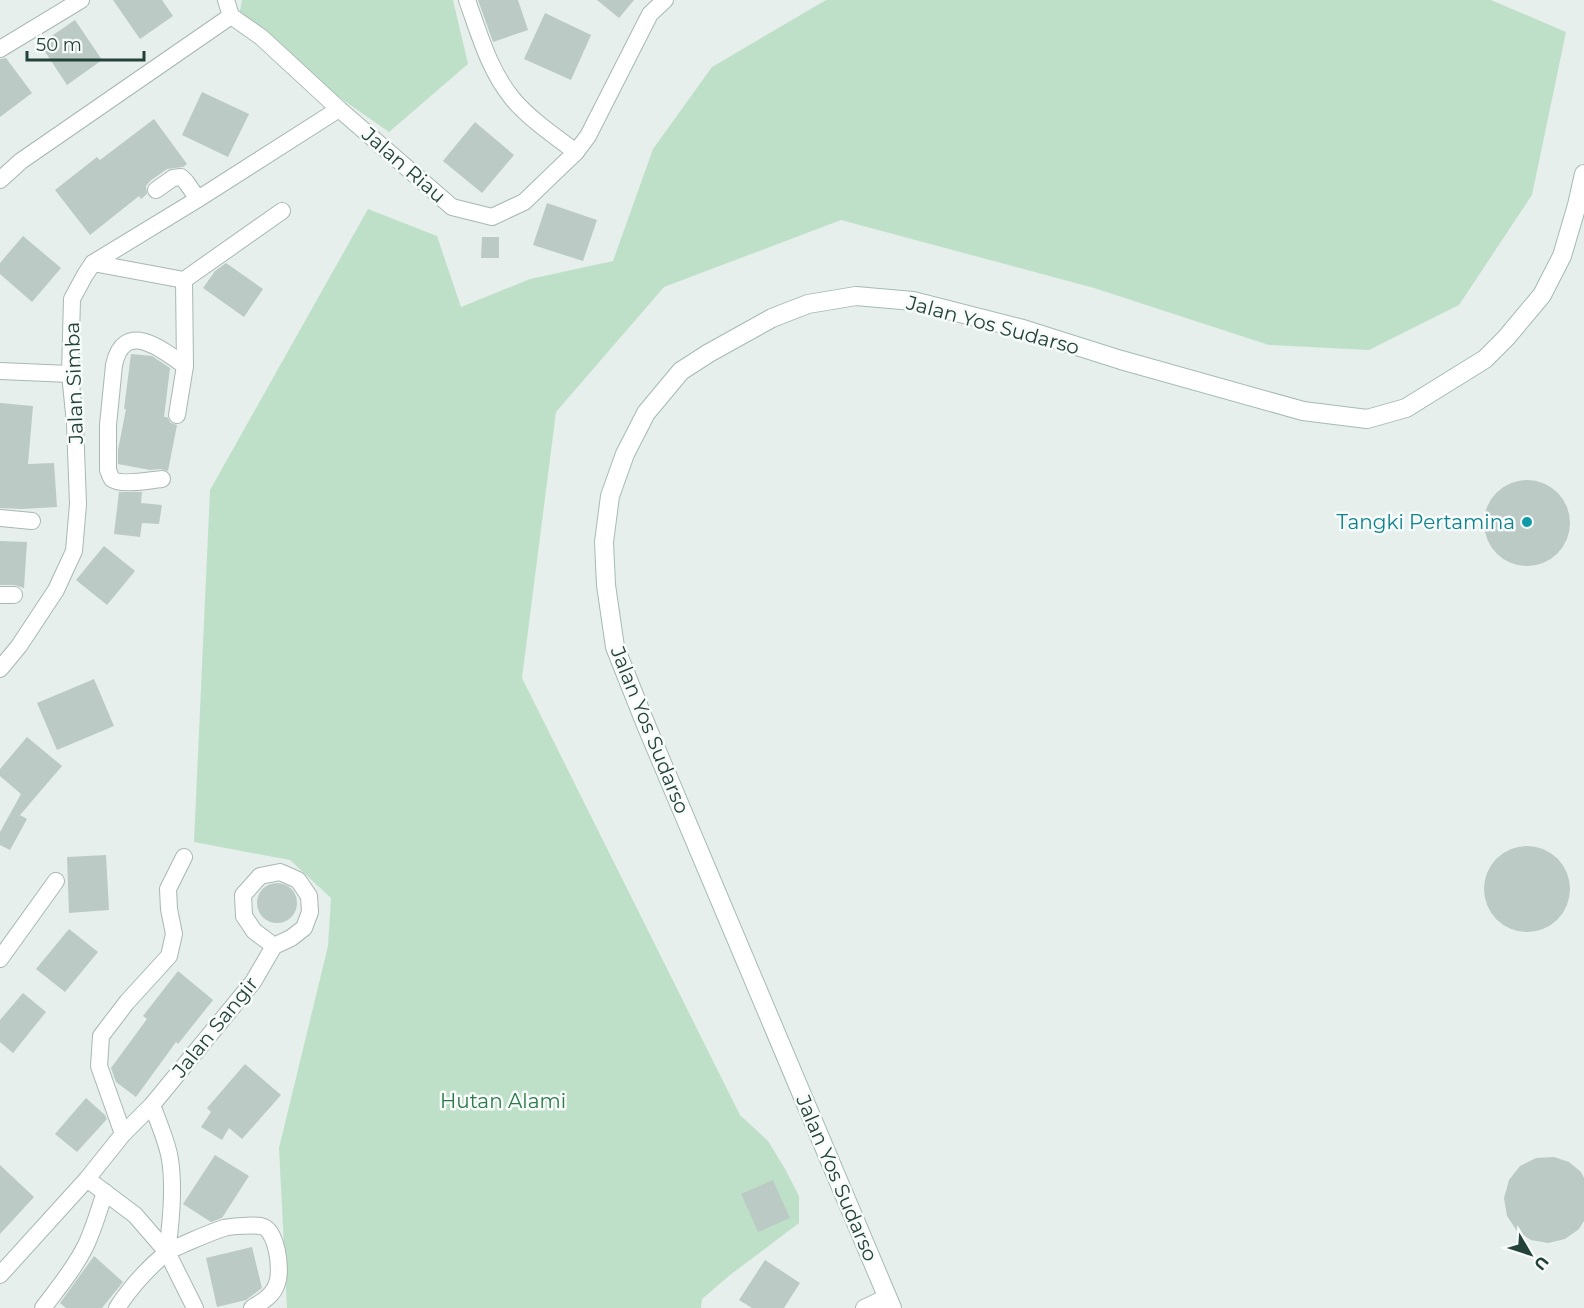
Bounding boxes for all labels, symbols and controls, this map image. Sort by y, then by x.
scale bar [27,24,144,62]
text: 50 m [36,34,82,56]
street label: Jalan Riau [357,122,451,208]
street label: Jalan Yos Sudarso [903,290,1082,360]
street label: Jalan Simba [60,322,88,445]
place label: Tangki Pertamina [1337,510,1515,534]
marker: Tangki Pertamina [1520,515,1534,529]
street label: Jalan Yos Sudarso [605,642,695,817]
street label: Jalan Sangir [167,972,263,1083]
park label: Hutan Alami [440,1089,566,1113]
street label: Jalan Yos Sudarso [791,1090,883,1265]
north arrow [1500,1224,1560,1284]
text: U [1530,1252,1553,1274]

